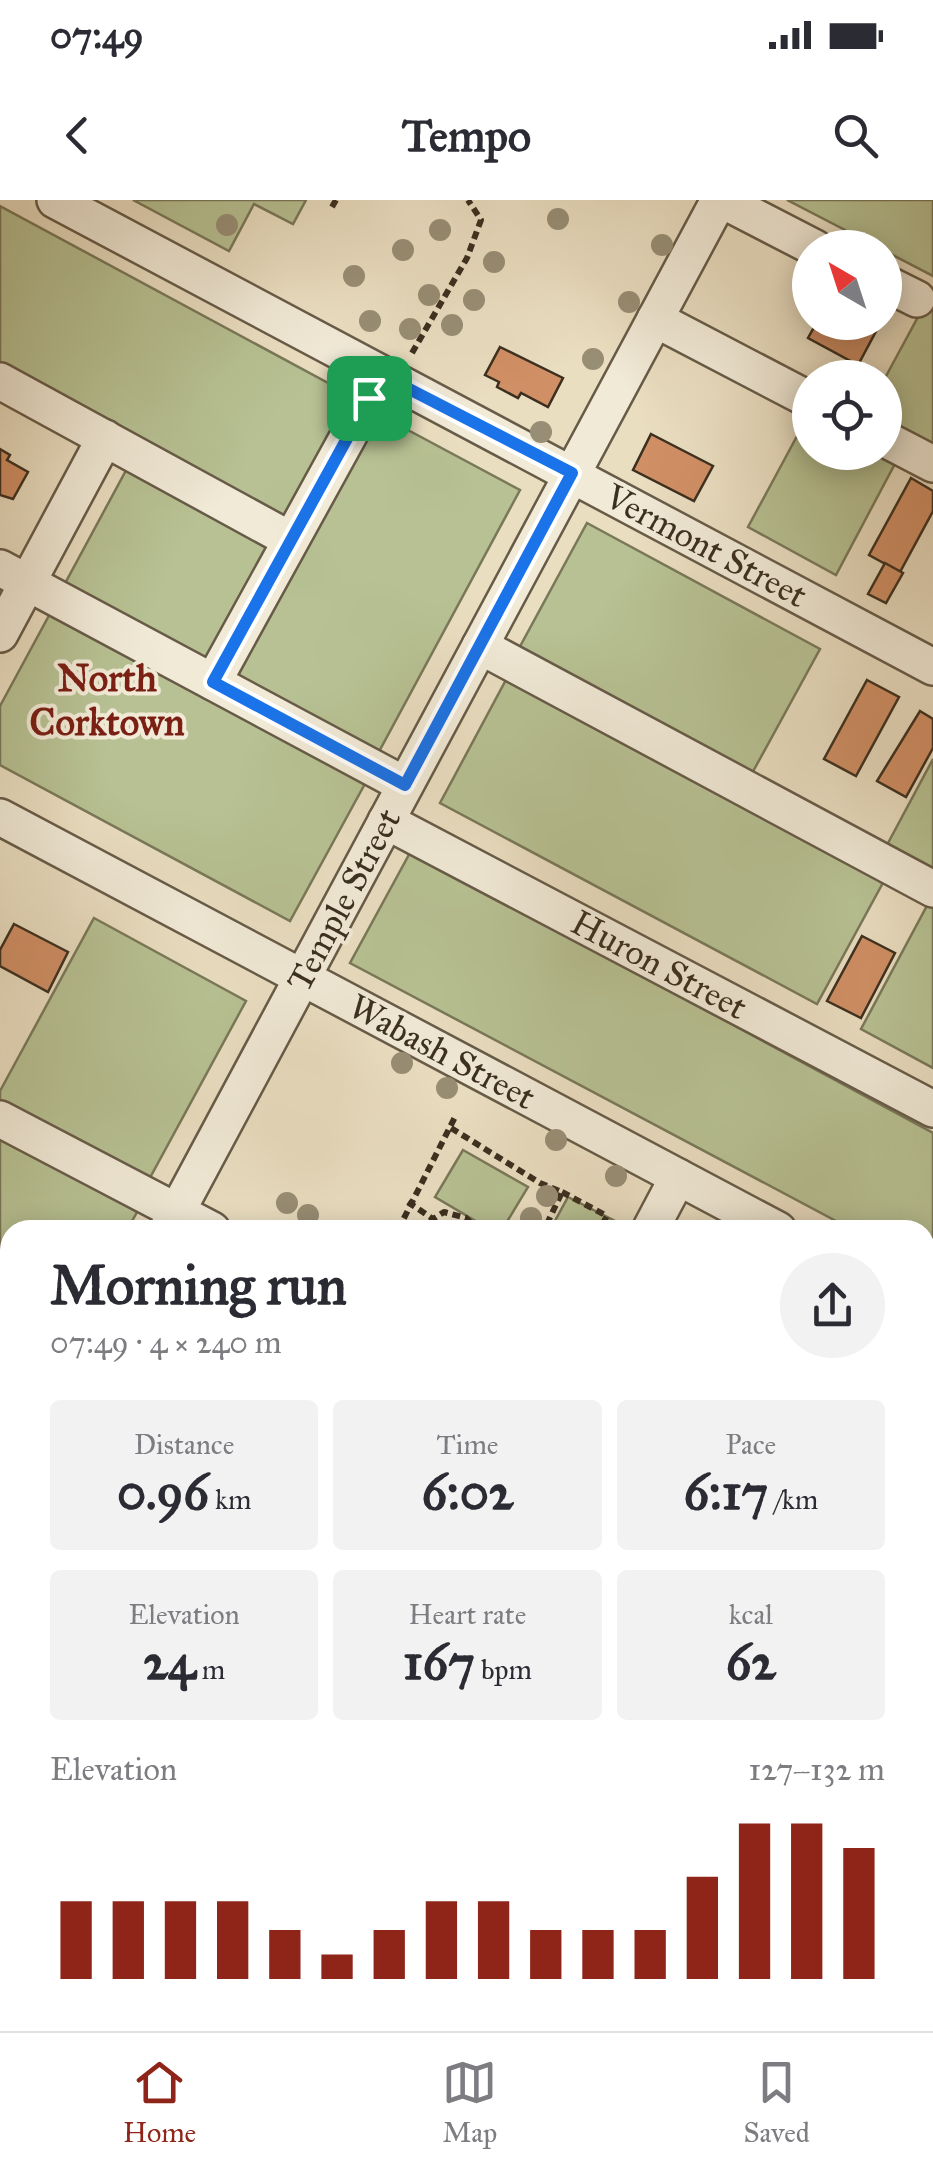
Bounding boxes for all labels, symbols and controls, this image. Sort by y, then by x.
text: 07:49 [50,12,144,58]
icon: back [50,108,105,163]
text: Tempo [402,108,531,163]
icon: search [828,108,883,163]
north arrow [792,230,902,340]
map controls [792,230,902,470]
pin [327,356,412,441]
button: locate [792,360,902,470]
icon: arrive [342,371,397,426]
street label: Vermont Street [597,474,814,617]
district label: North Corktown [30,655,185,745]
street label: Temple Street [278,801,410,999]
street label: Huron Street [564,901,754,1029]
street label: Wabash Street [341,985,543,1119]
text: Morning run [50,1252,347,1319]
button: share [780,1253,885,1358]
text: 07:49 · 4 × 240 m [50,1323,282,1362]
text: Distance [134,1427,234,1462]
text: Time [436,1427,498,1462]
text: Pace [725,1427,776,1462]
text: 0.96 [117,1462,209,1523]
text: 6:02 [421,1462,513,1523]
text: 6:17 [683,1462,768,1523]
text: km [209,1482,251,1517]
text: /km [768,1482,818,1517]
text: Elevation [129,1597,240,1632]
text: Heart rate [409,1597,526,1632]
text: kcal [729,1597,773,1632]
text: 24 [143,1632,196,1693]
text: 167 [403,1632,475,1693]
text: 62 [726,1632,776,1693]
text: m [196,1652,225,1687]
text: bpm [475,1652,532,1687]
text: Elevation [50,1750,177,1789]
text: 127–132 m [749,1750,885,1789]
tab: Home [123,2055,196,2150]
tab: Map [442,2055,497,2150]
tab: Saved [743,2055,810,2150]

